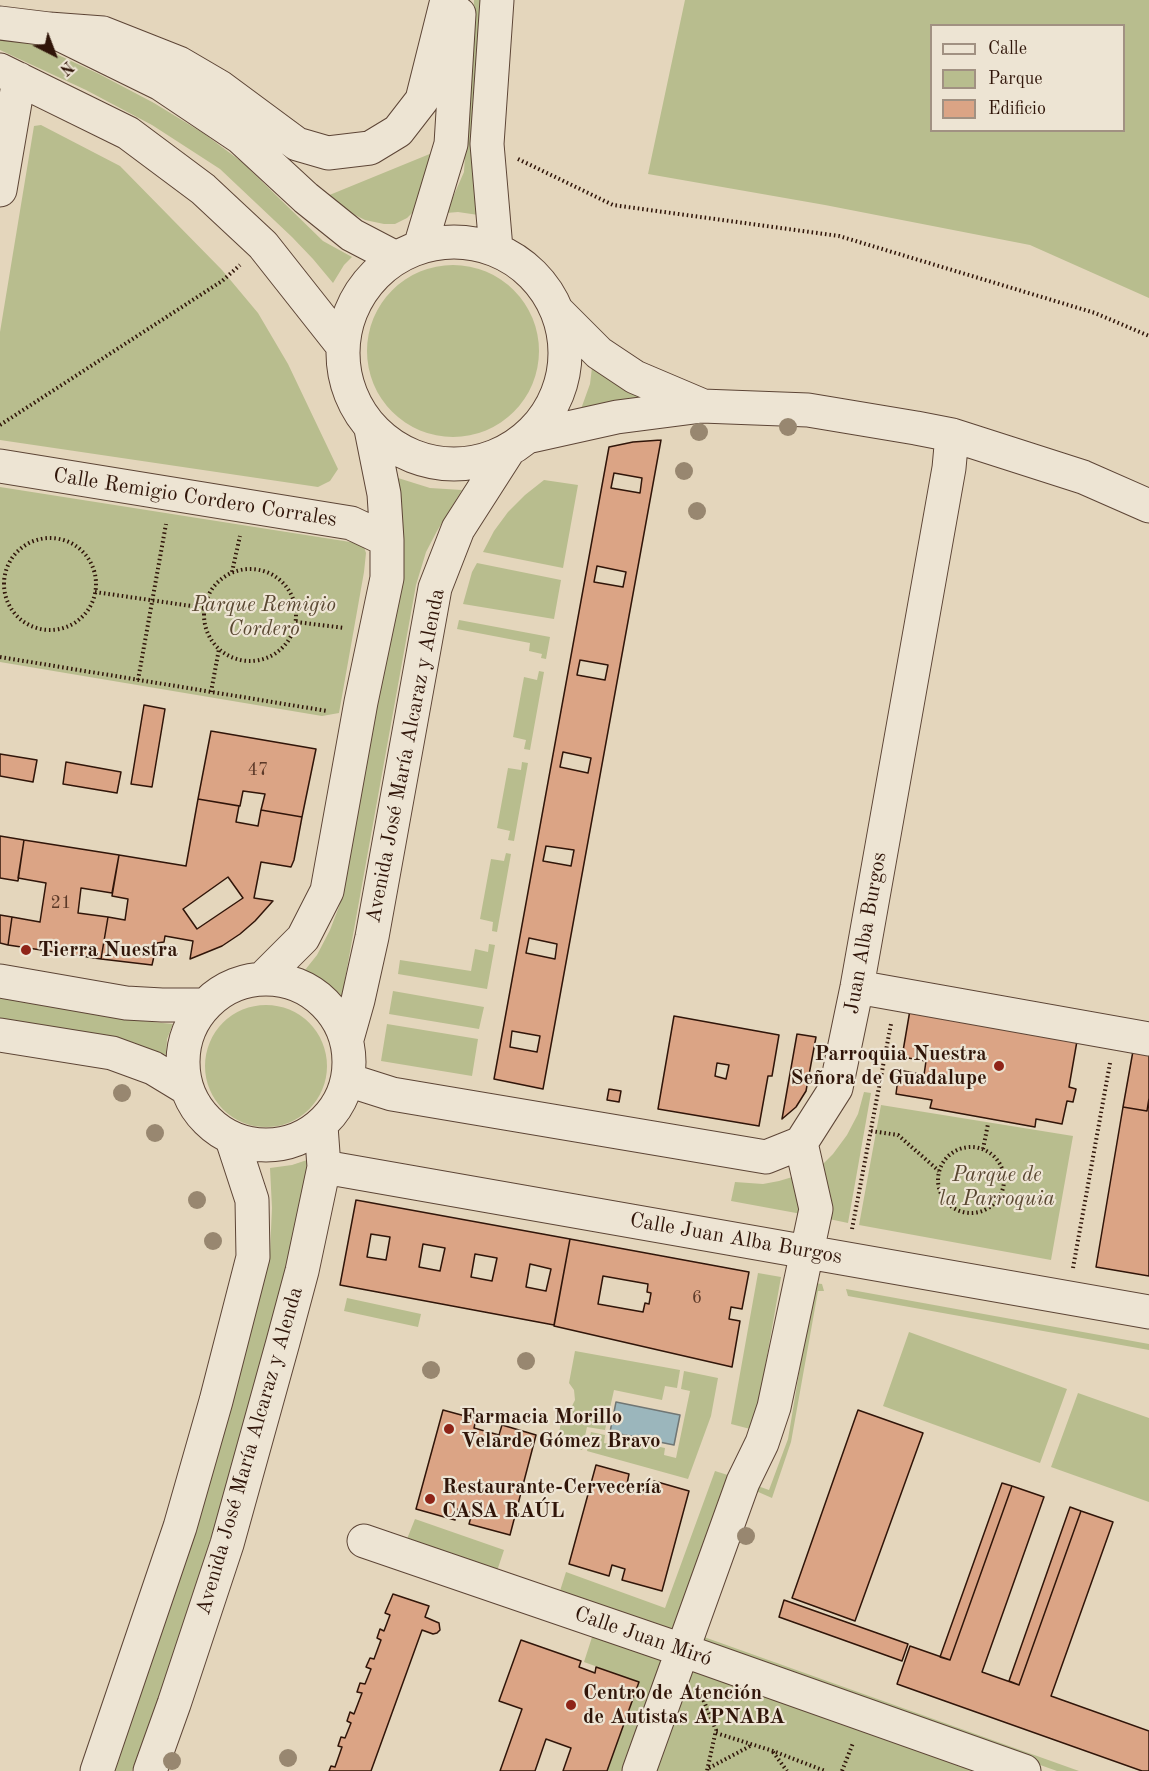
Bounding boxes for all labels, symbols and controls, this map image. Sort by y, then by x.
north arrow [24,24,84,84]
legend [930,24,1125,132]
text: Calle [988,40,1027,58]
text: N [56,57,76,77]
text: Parque [988,70,1043,88]
text: Edificio [988,100,1046,118]
street label: Calle Remigio Cordero Corrales [51,463,339,533]
street label: Avenida José María Alcaraz y Alenda [361,587,451,925]
park label: Parque Remigio Cordero [192,592,336,642]
house number: 47 [248,759,268,781]
street label: Juan Alba Burgos [839,850,893,1016]
house number: 21 [51,892,71,914]
place label: Tierra Nuestra [38,937,178,963]
marker: Tierra Nuestra [19,943,33,957]
place label: Parroquia Nuestra Señora de Guadalupe [790,1041,987,1091]
marker: Parroquia Nuestra Señora de Guadalupe [992,1059,1006,1073]
park label: Parque de la Parroquia [939,1162,1055,1212]
street label: Calle Juan Alba Burgos [628,1208,844,1270]
street label: Avenida José María Alcaraz y Alenda [191,1284,309,1618]
house number: 6 [692,1287,702,1309]
place label: Farmacia Morillo Velarde Gómez Bravo [461,1404,661,1454]
marker: Farmacia Morillo Velarde Gómez Bravo [442,1422,456,1436]
place label: Restaurante-Cervecería CASA RAÚL [442,1474,661,1524]
marker: Restaurante-Cervecería CASA RAÚL [423,1492,437,1506]
street label: Calle Juan Miró [571,1602,715,1672]
place label: Centro de Atención de Autistas APNABA [583,1680,785,1730]
marker: Centro de Atención de Autistas APNABA [564,1698,578,1712]

